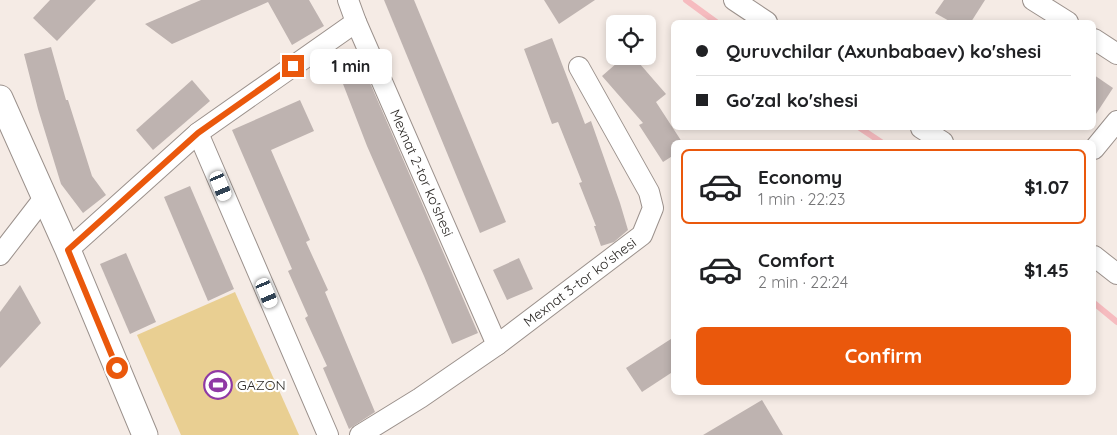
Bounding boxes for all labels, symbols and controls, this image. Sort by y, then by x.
map controls [606,15,656,65]
button: locate [606,15,656,65]
text: Quruvchilar (Axunbabaev) ko'shesi [726,39,1041,63]
callout: 1 min [310,48,393,84]
route end [282,55,304,77]
text: 1 min [332,56,370,76]
text: Go'zal ko'shesi [726,88,858,112]
street label: Mexnat 2-tor ko'shesi [386,106,458,239]
icon: car [698,164,743,209]
text: Economy [758,165,842,189]
car [208,169,233,203]
text: $1.07 [1024,175,1069,199]
text: 1 min · 22:23 [758,189,845,209]
street label: Mexnat 3-tor ko'shesi [520,234,640,331]
icon: car [698,247,743,292]
text: Comfort [758,248,835,272]
text: $1.45 [1024,258,1069,282]
text: 2 min · 22:24 [758,272,848,292]
car [254,276,279,310]
button: Confirm [696,327,1071,385]
route start [106,357,128,379]
sports icon: GAZON [203,370,233,400]
place label: GAZON [237,376,286,394]

